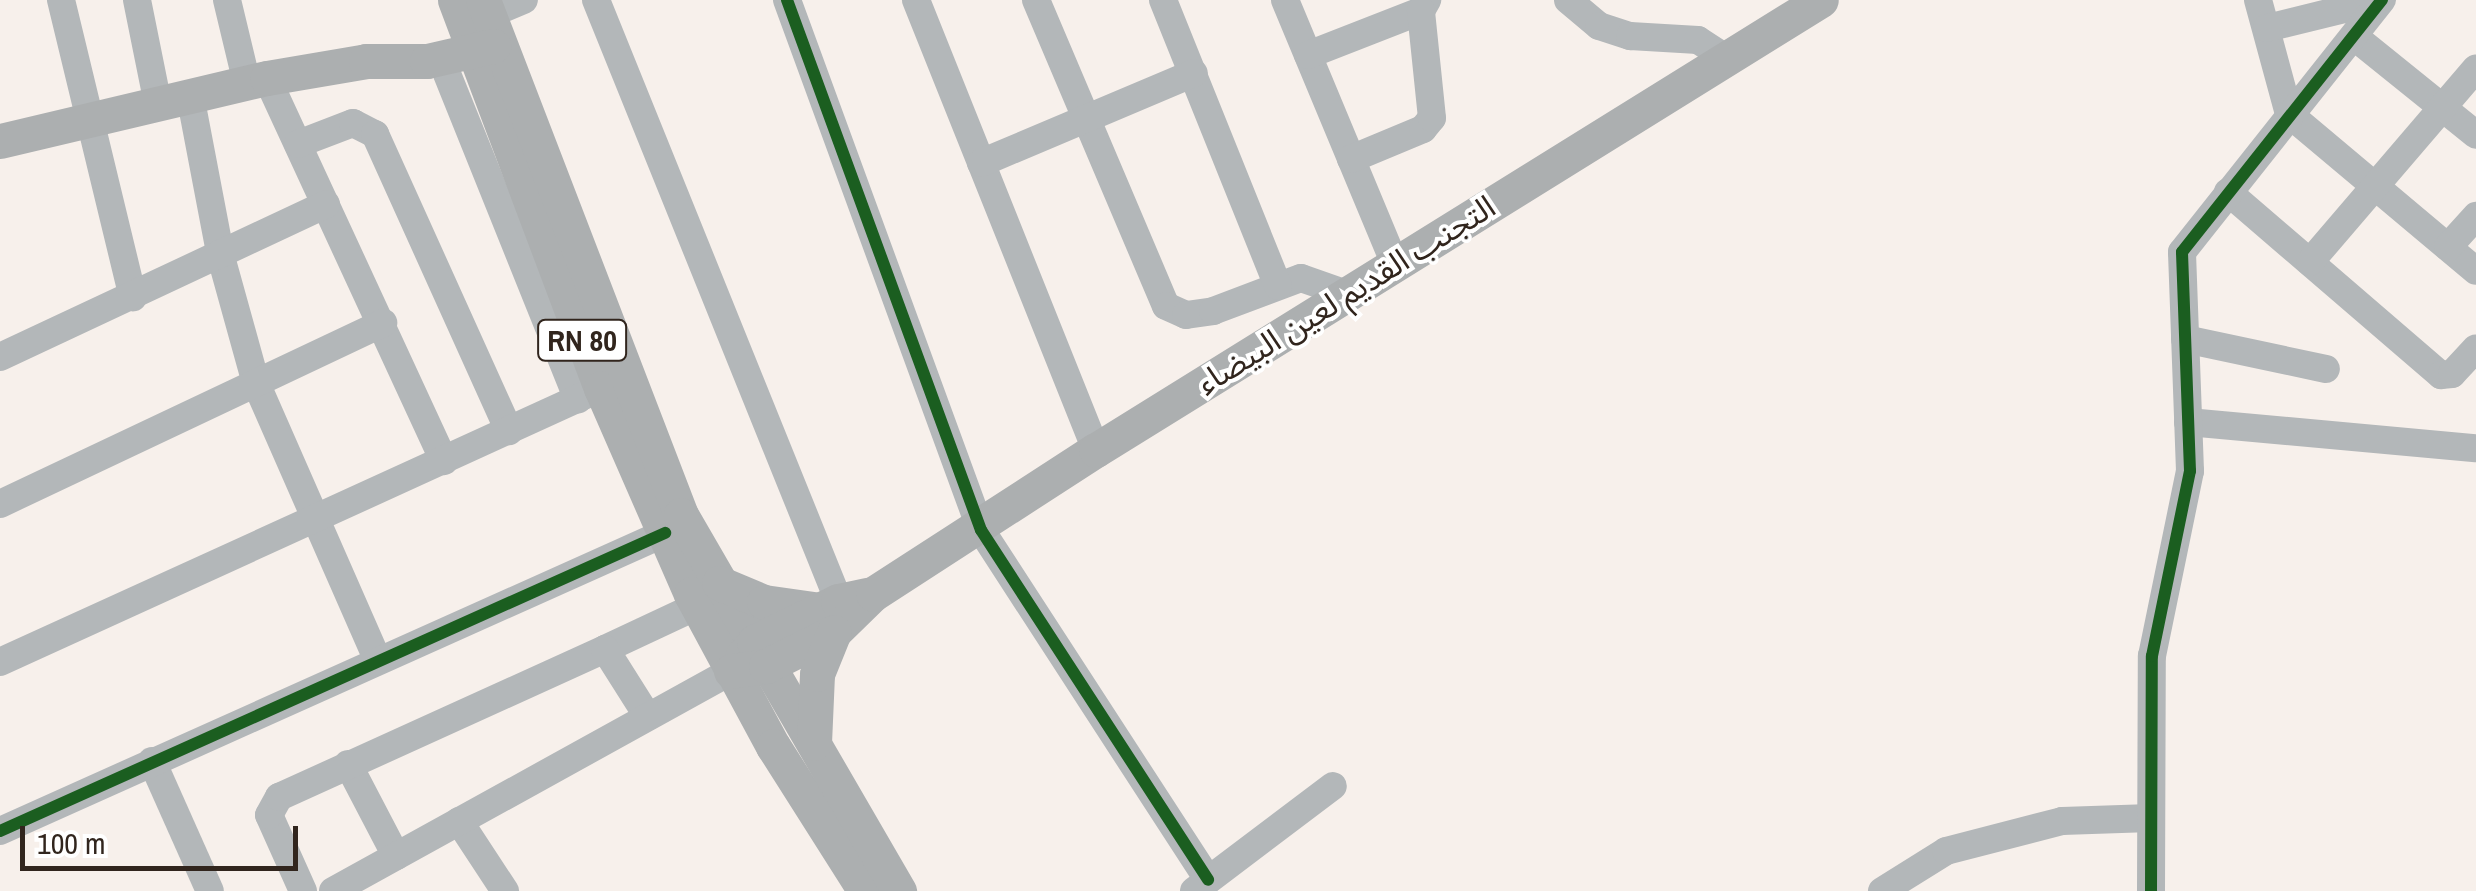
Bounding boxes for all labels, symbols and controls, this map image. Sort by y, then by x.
street label: التجنب القديم لعين البيضاء [1190,187,1502,403]
road number: RN 80 [537,315,627,365]
scale bar [25,806,302,868]
text: 100 m [37,823,105,863]

